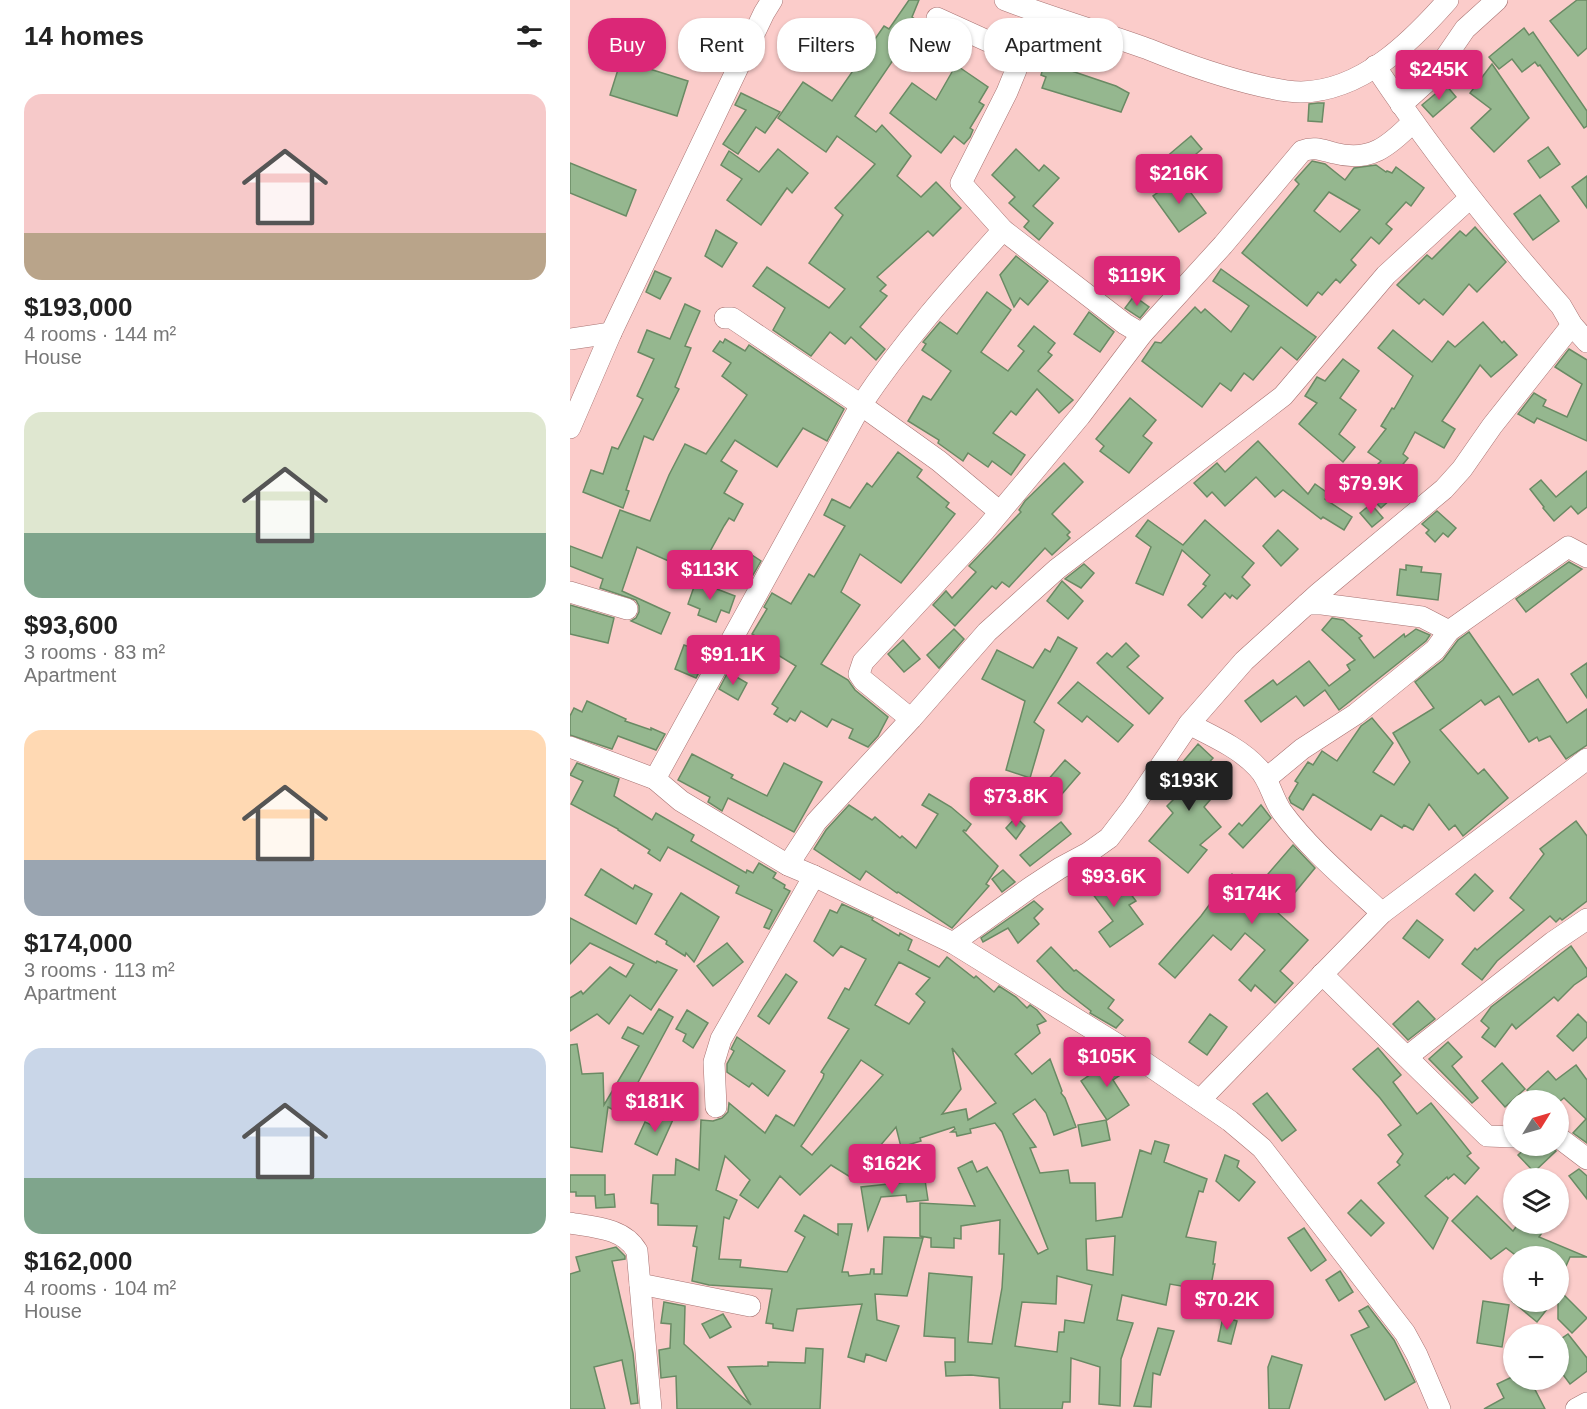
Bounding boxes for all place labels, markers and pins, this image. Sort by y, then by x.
pin: $245K [1397,50,1481,101]
pin: $216K [1137,154,1221,205]
pin: $119K [1095,256,1179,307]
pin: $79.9K [1322,464,1420,515]
pin: $113K [668,550,752,601]
pin: $91.1K [684,635,782,686]
pin: $193K [1147,761,1231,812]
pin: $73.8K [967,777,1065,828]
pin: $93.6K [1065,857,1163,908]
pin: $174K [1210,874,1294,925]
pin: $105K [1065,1037,1149,1088]
pin: $181K [613,1082,697,1133]
pin: $162K [850,1144,934,1195]
pin: $70.2K [1178,1280,1276,1331]

